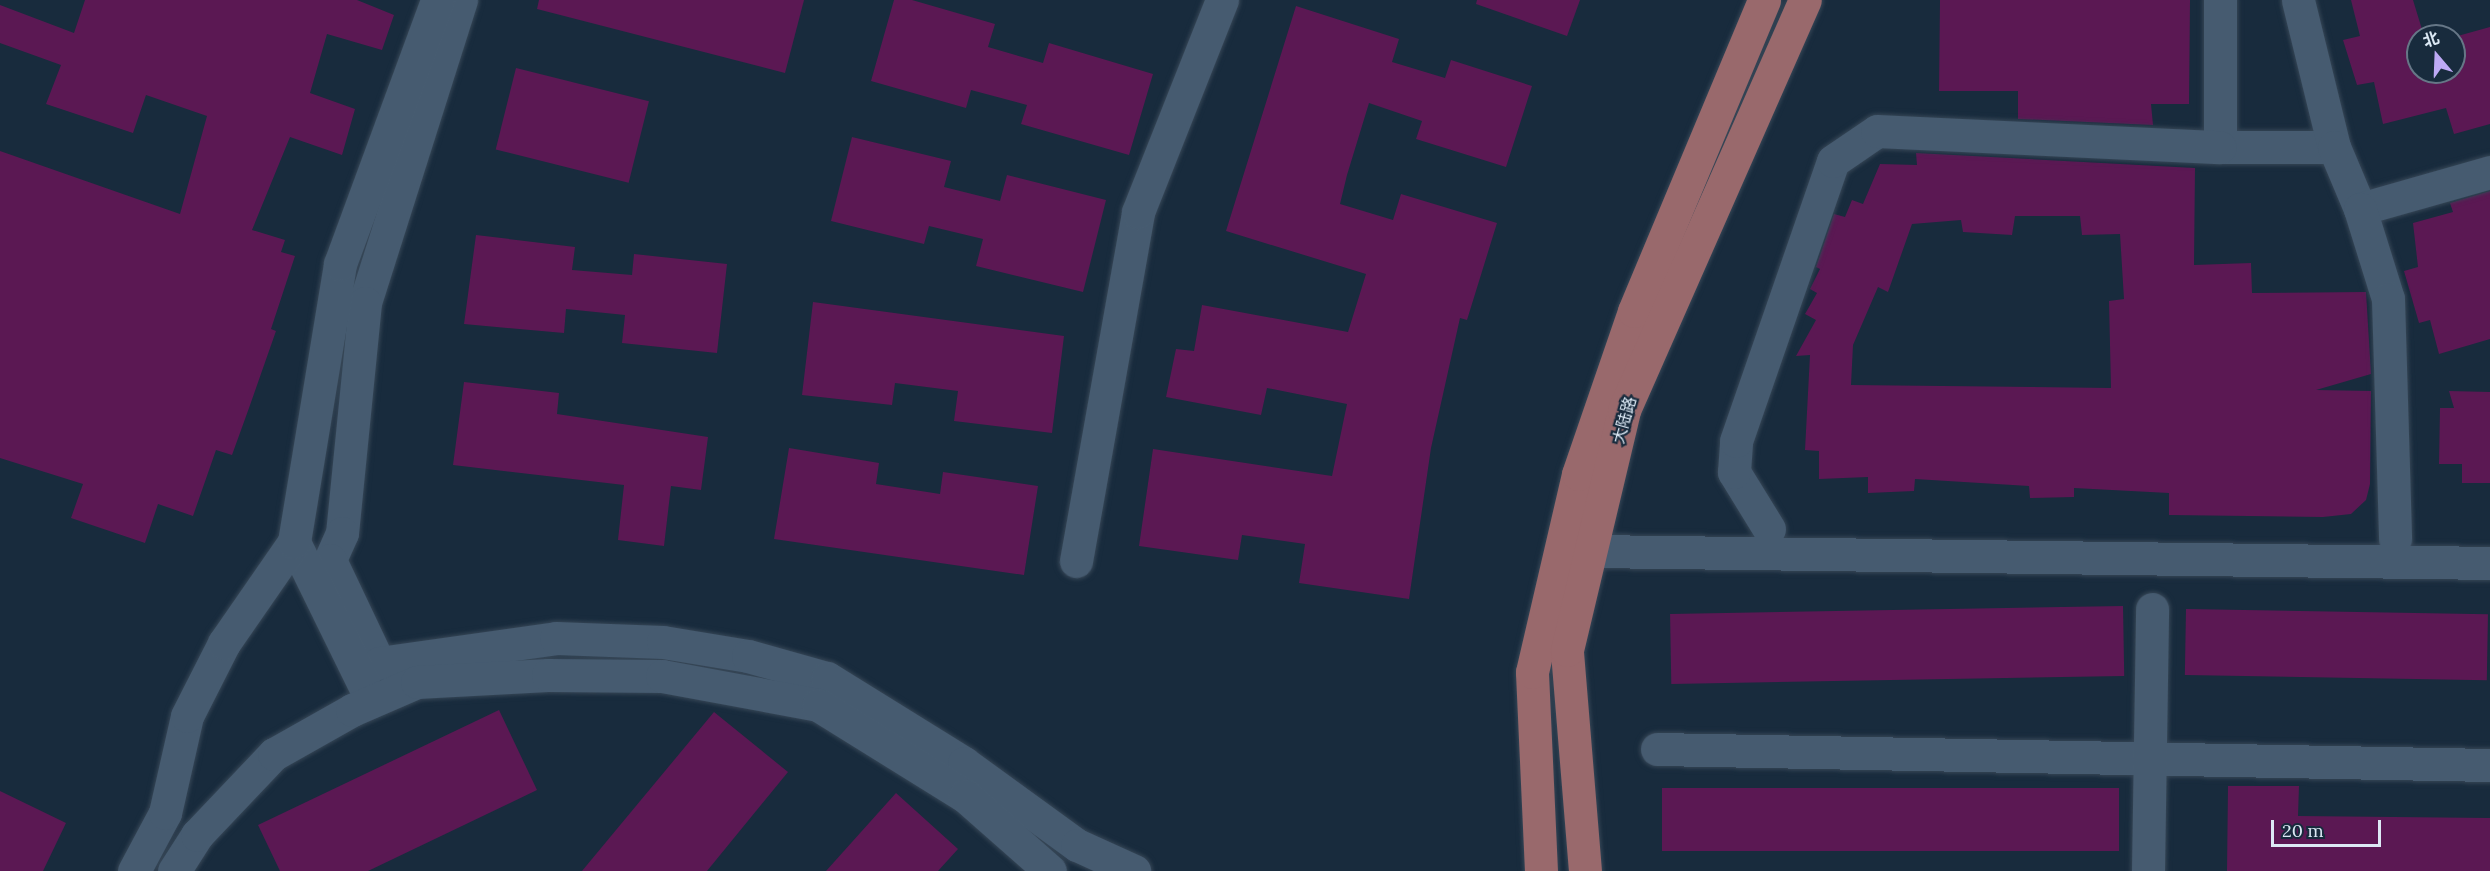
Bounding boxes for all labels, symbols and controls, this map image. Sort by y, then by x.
north arrow [2406,24,2466,84]
text: 北 [2420,27,2442,51]
street label: 大陆路 [1608,394,1640,446]
scale bar [2274,808,2384,846]
text: 20 m [2282,819,2324,842]

